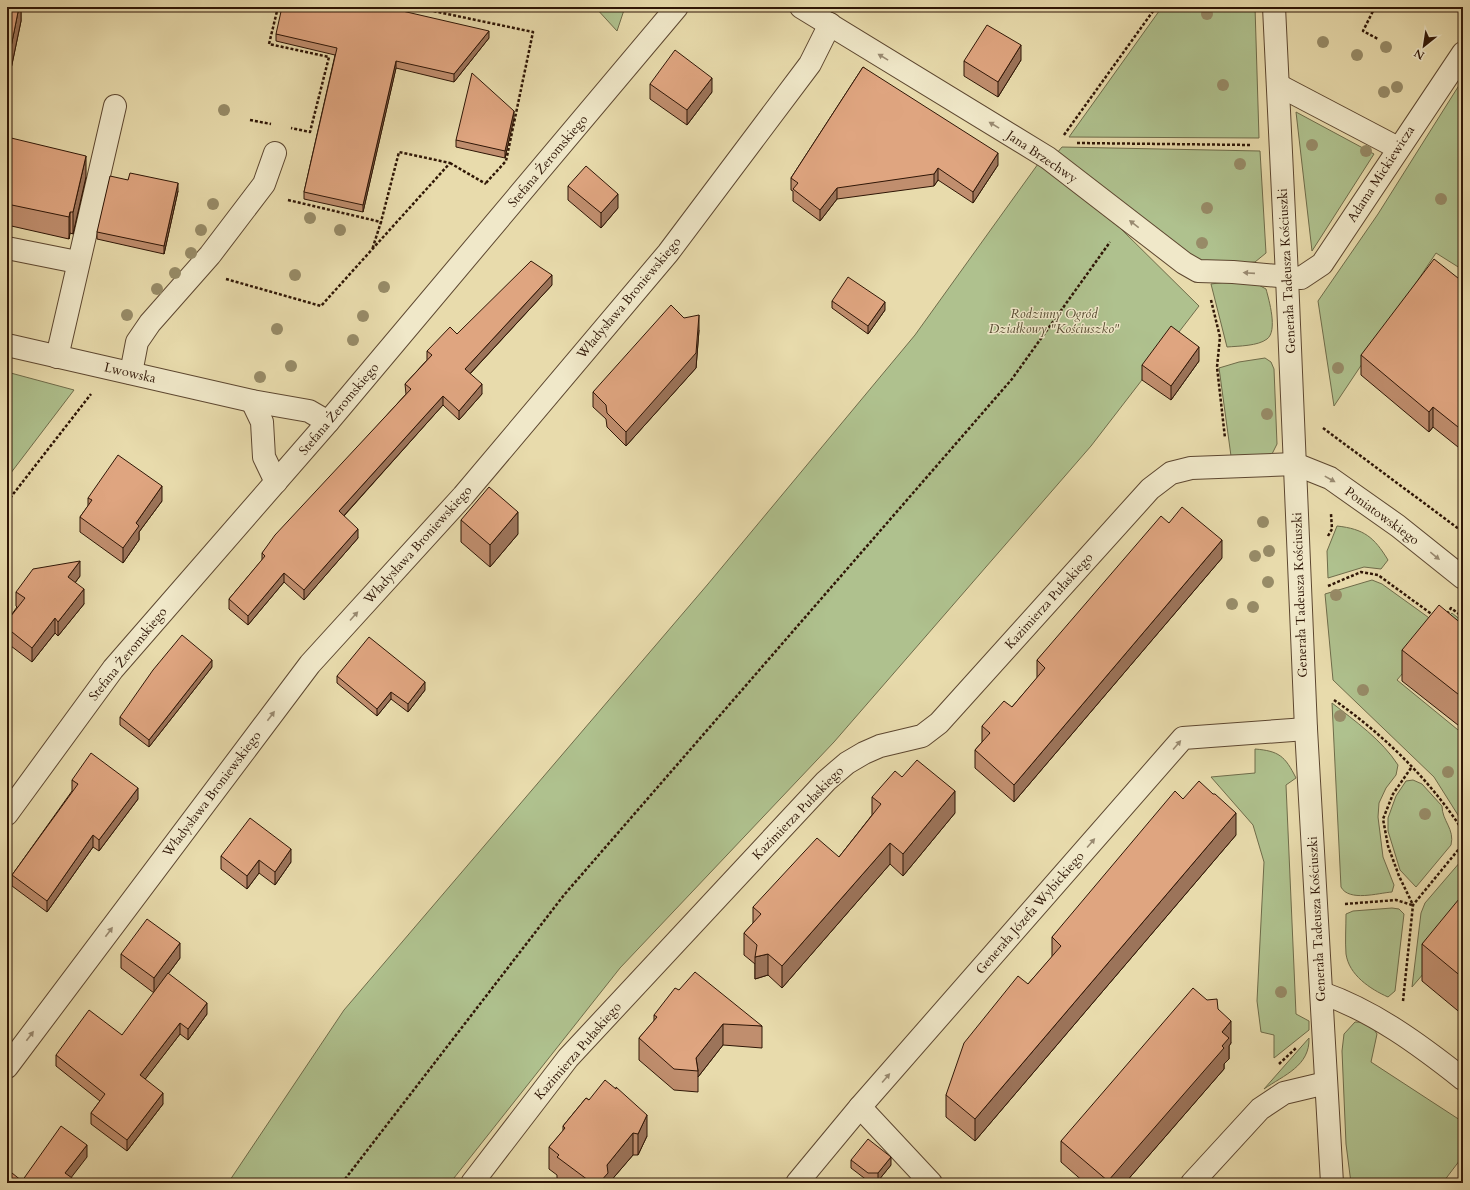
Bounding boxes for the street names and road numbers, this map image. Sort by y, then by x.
street label: Stefana Żeromskiego [504,111,592,211]
street label: Adama Mickiewicza [1343,122,1419,226]
street label: Jana Brzechwy [1001,125,1081,188]
street label: Generała Tadeusza Kościuszki [1274,188,1300,354]
street label: Władysława Broniewskiego [572,233,685,363]
street label: Lwowska [102,358,158,388]
street label: Stefana Żeromskiego [295,359,383,459]
street label: Władysława Broniewskiego [359,482,476,609]
street label: Poniatowskiego [1341,483,1423,549]
street label: Generała Tadeusza Kościuszki [1288,512,1312,678]
street label: Kazimierza Pułaskiego [1001,549,1097,653]
street label: Stefana Żeromskiego [85,603,171,705]
street label: Władysława Broniewskiego [158,727,265,862]
street label: Kazimierza Pułaskiego [748,762,848,864]
street label: Generała Tadeusza Kościuszki [1304,836,1330,1002]
street label: Generała Józefa Wybickiego [972,848,1088,978]
street label: Kazimierza Pułaskiego [530,998,626,1104]

